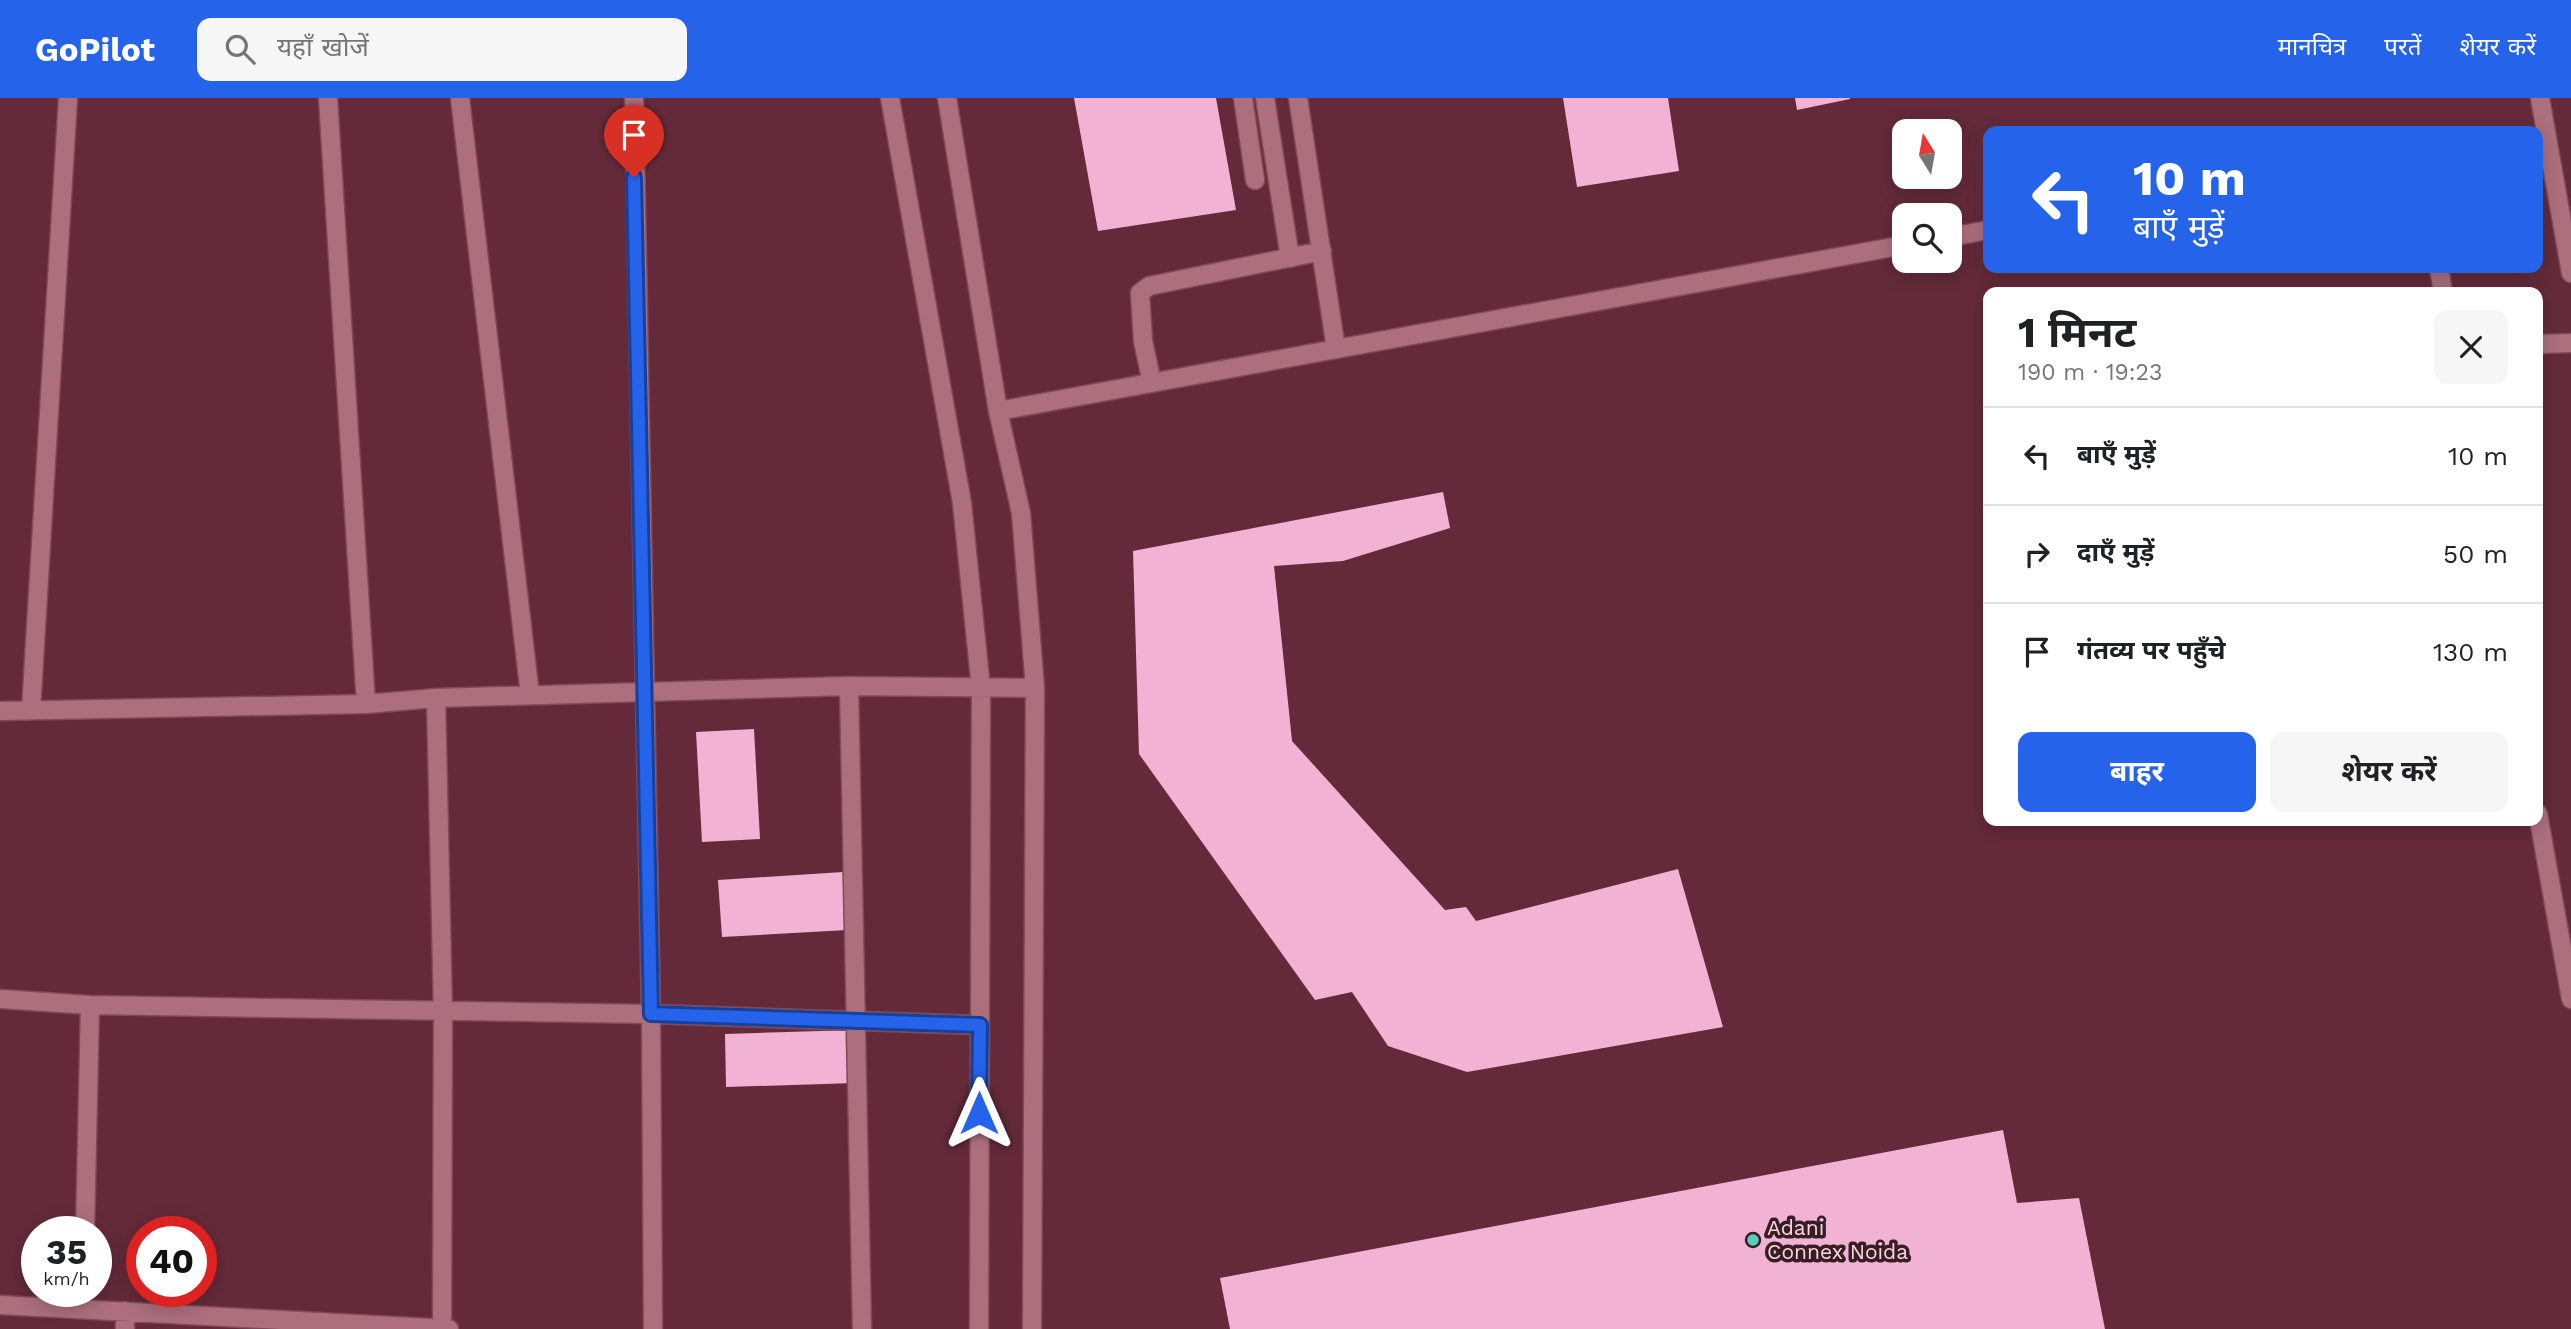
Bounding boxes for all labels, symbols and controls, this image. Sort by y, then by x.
search box [197,18,687,81]
text: GoPilot [35,30,155,69]
icon: search [221,30,259,68]
text: यहाँ खोजें [277,32,369,62]
text: मानचित्र [2278,33,2346,61]
text: परतें [2384,33,2422,61]
text: शेयर करें [2460,33,2536,61]
pin [604,105,664,177]
icon: arrive [615,116,653,154]
north arrow [1892,119,1962,189]
map controls [1892,119,1962,273]
text: 10 m [2133,149,2246,207]
icon: left [2018,154,2109,245]
button: search [1892,203,1962,273]
text: बाएँ मुड़ें [2133,208,2224,246]
text: 1 मिनट [2018,308,2136,357]
button: close [2434,310,2508,384]
text: 190 m · 19:23 [2018,359,2162,386]
icon: left [2018,437,2056,475]
text: बाएँ मुड़ें [2077,439,2156,469]
text: 10 m [2448,441,2508,471]
icon: right [2018,535,2056,573]
text: दाएँ मुड़ें [2077,537,2154,567]
text: 50 m [2443,539,2508,569]
icon: arrive [2018,633,2056,671]
text: गंतव्य पर पहुँचे [2077,635,2226,665]
text: 130 m [2433,637,2508,667]
button: बाहर [2018,732,2256,812]
button: शेयर करें [2270,732,2508,812]
position arrow [942,1076,1016,1150]
place label: Adani Connex Noida [1767,1215,1908,1264]
speed limit sign: 40 [126,1216,217,1307]
text: 35 [46,1231,87,1273]
marker: Adani Connex Noida [1745,1232,1761,1248]
text: km/h [43,1268,90,1289]

